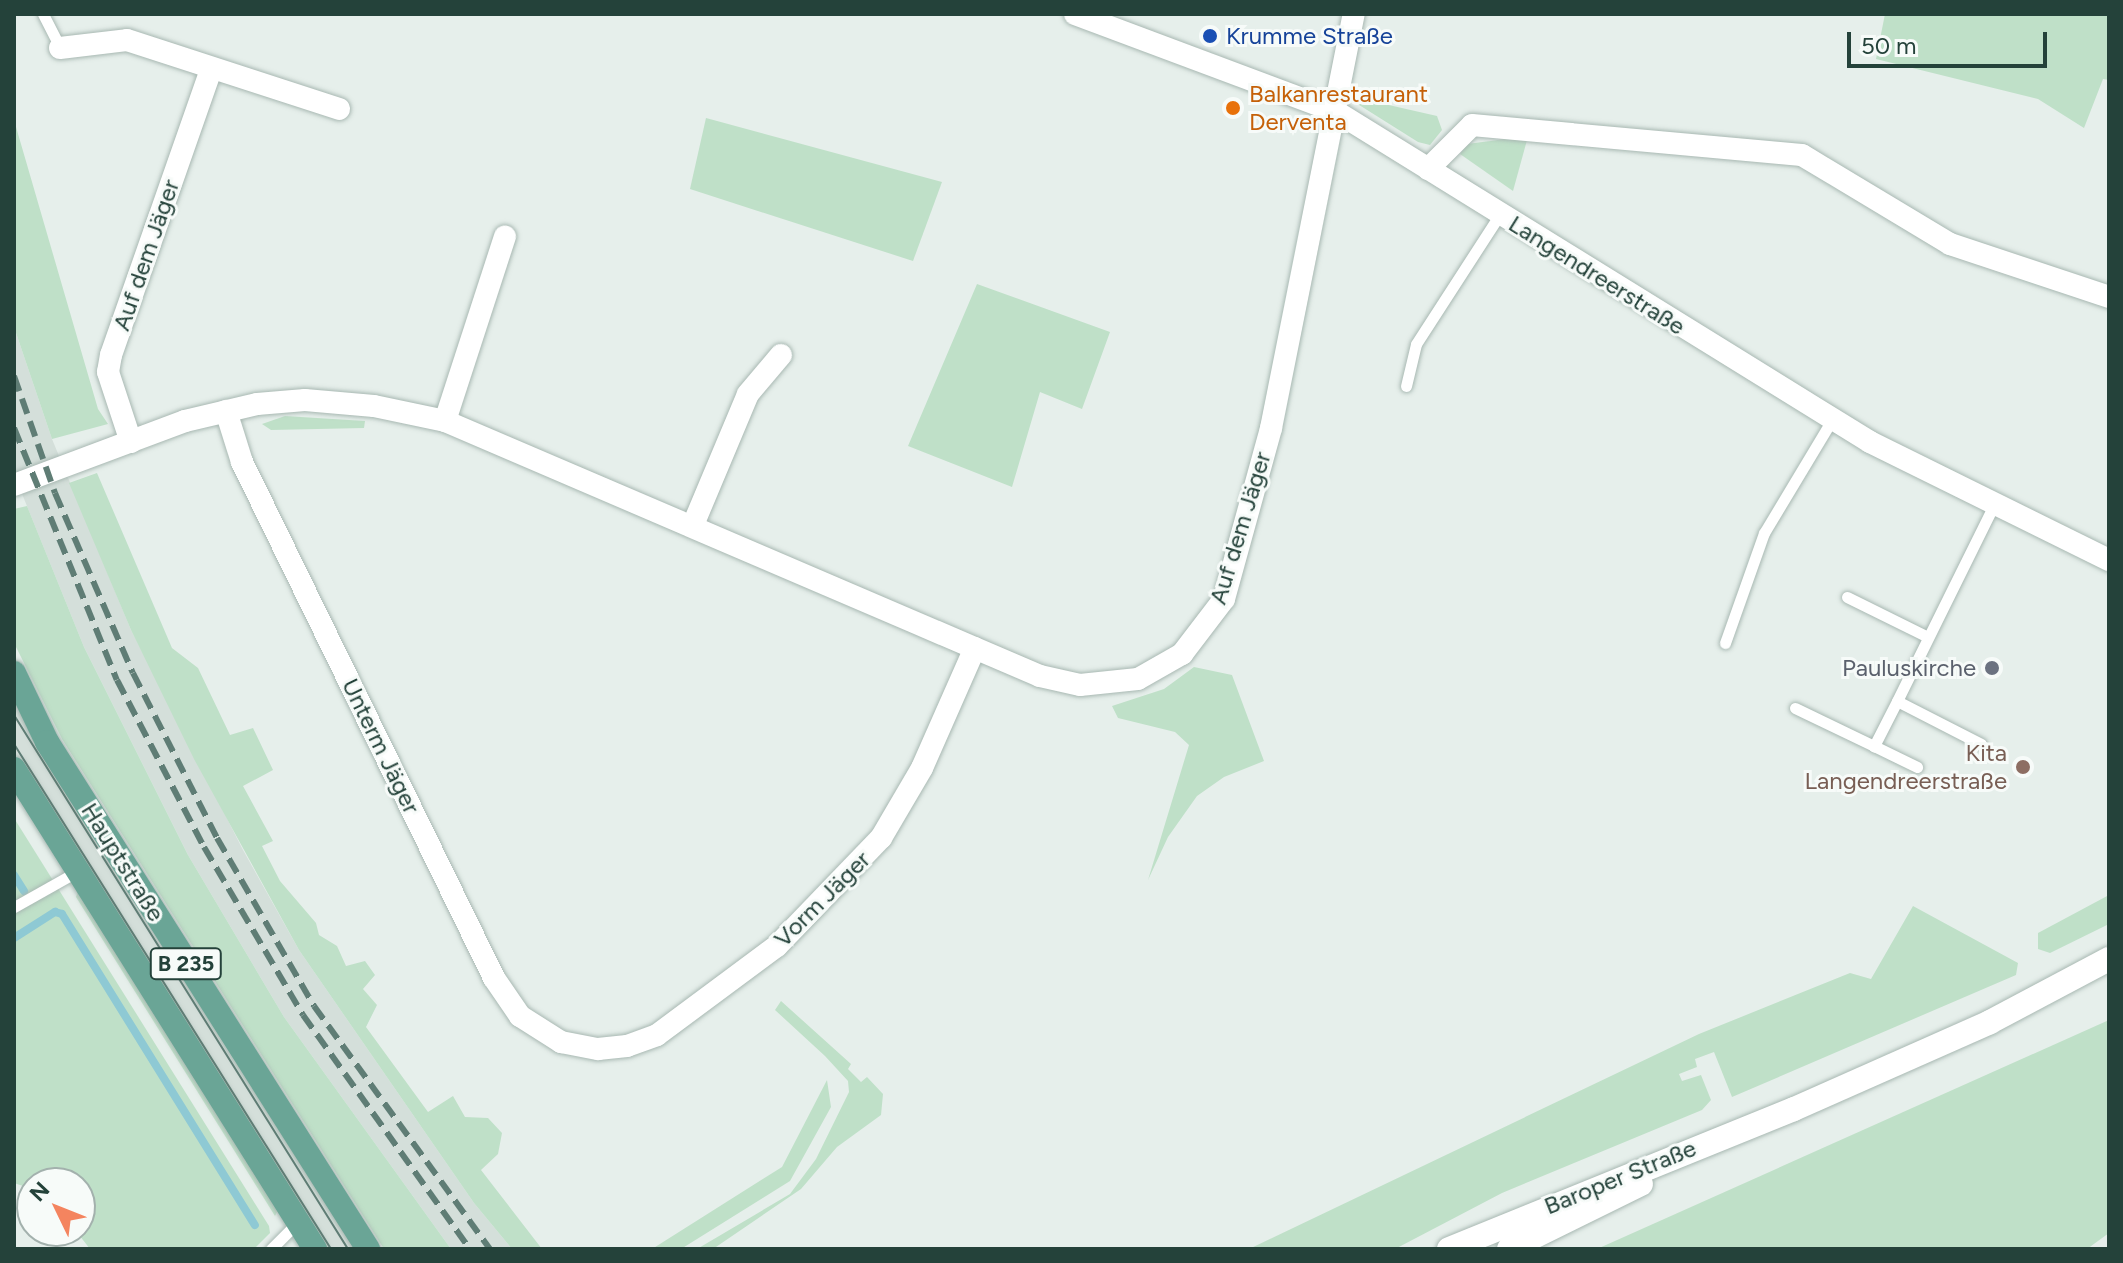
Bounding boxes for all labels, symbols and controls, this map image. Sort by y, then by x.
scale bar [1851,16,2051,66]
place label: Krumme Straße [1226,22,1393,50]
marker: Krumme Straße [1201,27,1219,45]
text: 50 m [1861,31,1917,60]
place label: Balkanrestaurant Derventa [1249,80,1428,136]
marker: Balkanrestaurant Derventa [1224,99,1242,117]
street label: Auf dem Jäger [107,176,185,334]
street label: Langendreerstraße [1504,209,1690,341]
street label: Auf dem Jäger [1203,448,1277,608]
place label: Pauluskirche [1842,654,1976,682]
marker: Pauluskirche [1983,659,2001,677]
street label: Unterm Jäger [336,674,426,818]
place label: Kita Langendreerstraße [1805,739,2007,795]
marker: Kita Langendreerstraße [2014,758,2032,776]
street label: Hauptstraße [75,797,171,927]
street label: Vorm Jäger [768,845,876,953]
road number: B 235 [148,946,224,982]
street label: Baroper Straße [1540,1133,1700,1221]
north arrow [16,1167,96,1247]
text: N [24,1176,55,1207]

